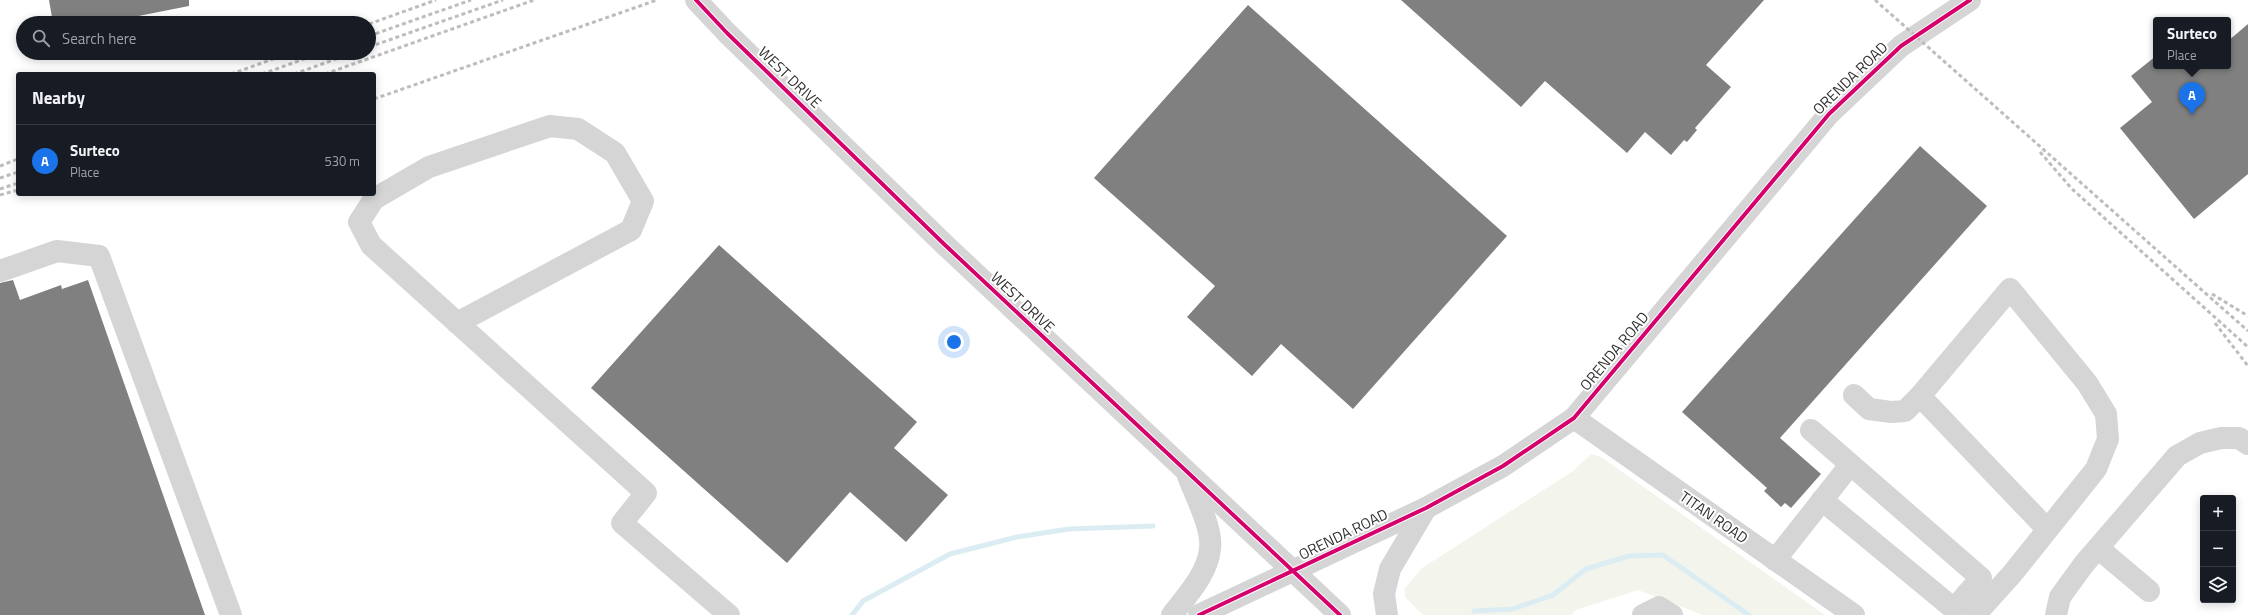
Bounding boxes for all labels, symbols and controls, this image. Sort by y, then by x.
search box [16,16,376,60]
popup [2153,17,2231,69]
text: Surteco [2167,22,2217,45]
icon: search [30,27,52,49]
text: Search here [62,27,136,50]
street label: ORENDA ROAD [1807,36,1893,120]
street label: WEST DRIVE [753,41,827,113]
text: Place [2167,45,2197,65]
pin: A [2179,82,2205,115]
text: Nearby [32,85,85,111]
text: Surteco [70,139,120,162]
text: A [41,151,49,171]
text: 530 m [324,151,360,171]
text: Place [70,162,99,182]
street label: WEST DRIVE [986,266,1060,338]
street label: ORENDA ROAD [1574,307,1654,395]
your location [944,332,964,352]
street label: TITAN ROAD [1675,485,1753,549]
map controls [2200,495,2236,603]
button: + [2200,495,2236,531]
street label: ORENDA ROAD [1294,502,1392,566]
button: − [2200,531,2236,567]
button: layers [2200,567,2236,603]

